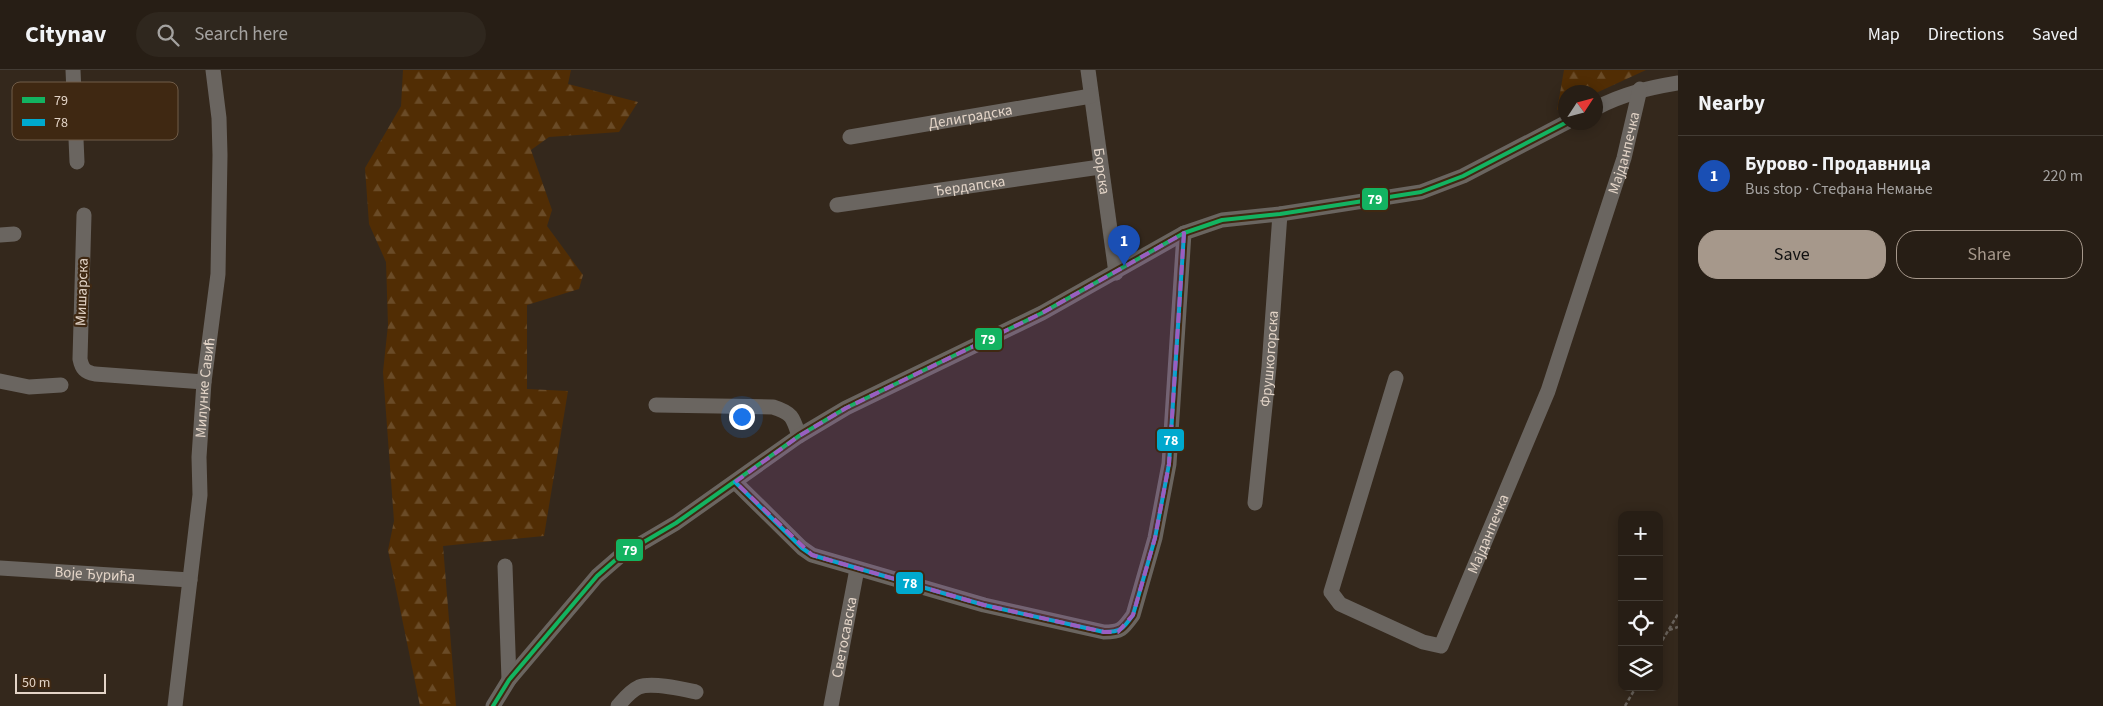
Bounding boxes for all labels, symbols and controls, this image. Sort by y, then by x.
search box [136,12,486,57]
text: Citynav [25,17,106,52]
icon: search [154,21,182,49]
text: Search here [194,21,288,48]
text: Map [1868,22,1900,47]
text: Directions [1928,22,2004,47]
text: Saved [2032,22,2078,47]
legend [12,82,178,140]
north arrow [1558,85,1603,130]
text: Nearby [1698,88,1765,118]
text: 79 [54,91,68,111]
street label: Делиградска [927,99,1014,134]
street label: Мајданпечка [1602,110,1645,197]
text: 78 [54,113,68,133]
street label: Борска [1088,146,1116,196]
text: Бурово - Продавница [1745,151,1931,178]
text: 1 [1710,165,1718,187]
text: 220 m [2043,165,2083,187]
street label: Ђердапска [933,170,1007,201]
text: Bus stop · Стефана Немање [1745,178,1933,200]
line badge: 79 [1361,187,1389,211]
text: 79 [1368,190,1382,210]
pin: 1 [1108,225,1140,266]
button: Save [1698,230,1886,279]
button: Share [1896,230,2083,279]
street label: Мишарска [70,258,94,326]
street label: Фрушкогорска [1254,310,1284,408]
line badge: 79 [974,327,1003,351]
text: 79 [981,330,995,350]
street label: Милунке Савић [190,336,220,439]
your location [729,404,755,430]
line badge: 78 [1156,428,1185,452]
text: 78 [1164,431,1178,451]
street label: Мајданпечка [1462,491,1514,577]
map controls [1618,511,1663,691]
button: + [1618,511,1663,556]
line badge: 79 [615,538,644,562]
text: 79 [623,541,637,561]
button: − [1618,556,1663,601]
street label: Воје Ђурића [54,561,136,587]
line badge: 78 [895,571,924,595]
text: 78 [903,574,917,594]
street label: Светосавска [826,595,862,679]
button: locate [1618,601,1663,646]
button: layers [1618,646,1663,691]
scale bar [15,671,106,694]
text: 50 m [22,673,50,693]

